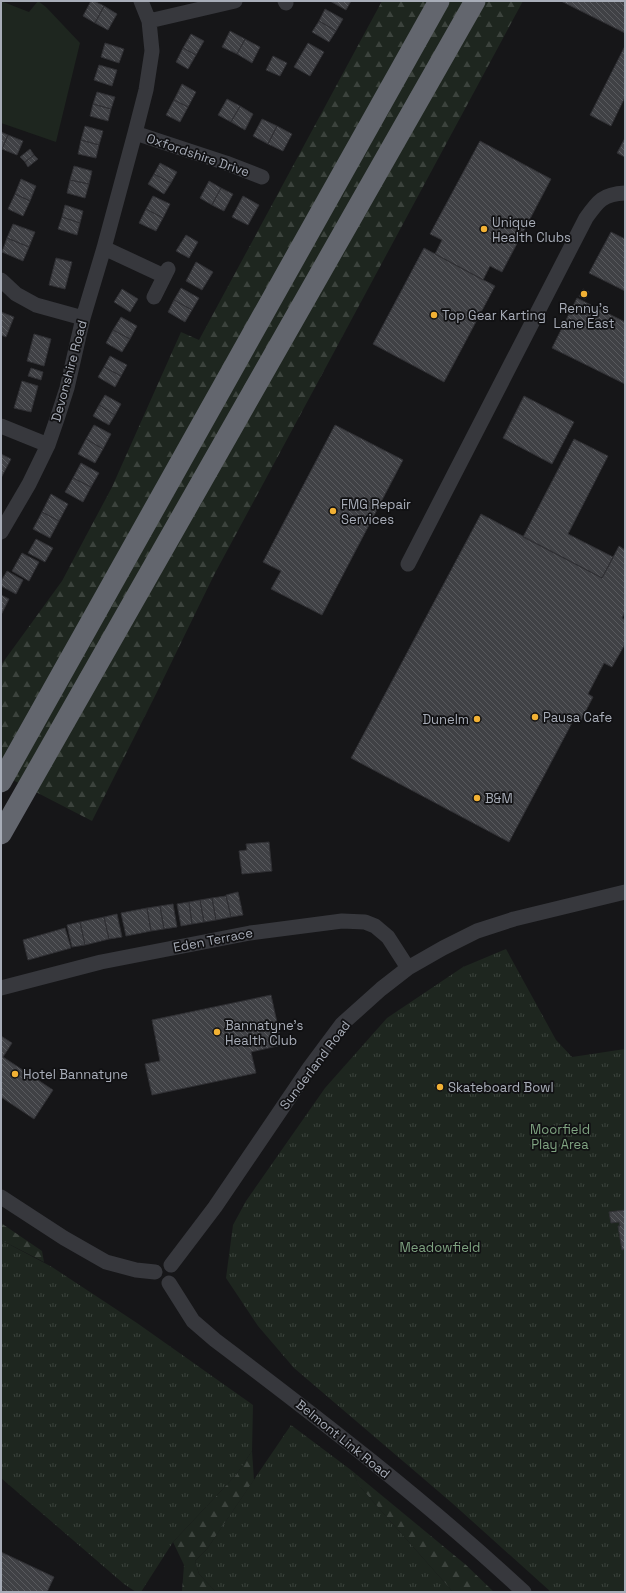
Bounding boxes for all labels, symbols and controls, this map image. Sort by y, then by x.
street label: Oxfordshire Drive [144,129,252,181]
place label: Unique Health Clubs [492,214,571,246]
marker: Unique Health Clubs [479,224,489,234]
marker: Renny's Lane East [579,289,589,299]
place label: Renny's Lane East [553,300,615,332]
place label: Top Gear Karting [442,307,546,324]
marker: Top Gear Karting [429,310,439,320]
street label: Devonshire Road [47,318,91,424]
place label: FMG Repair Services [341,496,411,528]
marker: FMG Repair Services [328,506,338,516]
place label: Pausa Cafe [543,709,612,726]
place label: Dunelm [422,711,469,728]
marker: Pausa Cafe [530,712,540,722]
marker: Dunelm [472,714,482,724]
place label: B&M [485,790,513,807]
marker: B&M [472,793,482,803]
street label: Eden Terrace [172,924,254,956]
place label: Bannatyne's Health Club [225,1017,303,1049]
street label: Sunderland Road [276,1017,354,1113]
marker: Bannatyne's Health Club [212,1027,222,1037]
place label: Hotel Bannatyne [23,1066,128,1083]
marker: Hotel Bannatyne [10,1069,20,1079]
place label: Skateboard Bowl [448,1079,554,1096]
marker: Skateboard Bowl [435,1082,445,1092]
park label: Moorfield Play Area [530,1121,590,1153]
park label: Meadowfield [400,1239,480,1256]
street label: Belmont Link Road [292,1396,394,1482]

